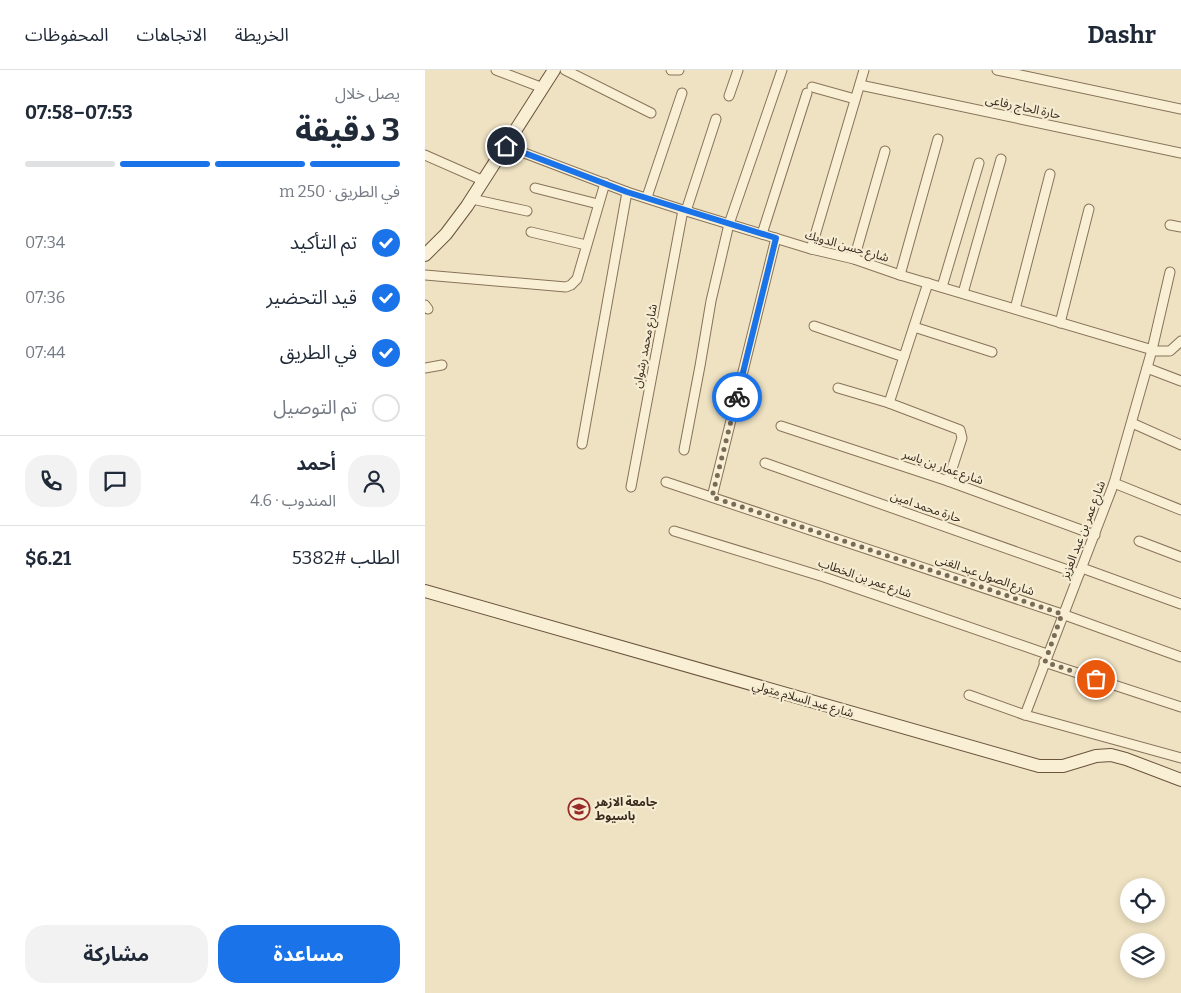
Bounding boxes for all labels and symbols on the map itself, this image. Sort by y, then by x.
street label: حارة الحاج رفاعى [984,92,1062,124]
pin [485,125,527,167]
street label: شارع حسن الدويك [803,227,891,267]
street label: شارع محمد رشوان [630,303,662,390]
courier [712,372,762,422]
street label: شارع عمار بن ياسر [899,446,985,489]
street label: شارع عمر بن عبد العزيز [1057,479,1110,583]
street label: حارة محمد امين [889,488,963,526]
street label: شارع الصول عبد الغنى [933,552,1036,600]
street label: شارع عمر بن الخطاب [816,555,914,602]
pin [1075,658,1117,700]
street label: شارع عبد السلام متولي [750,678,855,723]
place label: جامعة الازهر باسيوط [594,795,658,823]
school or university icon: جامعة الازهر باسيوط [567,797,591,821]

